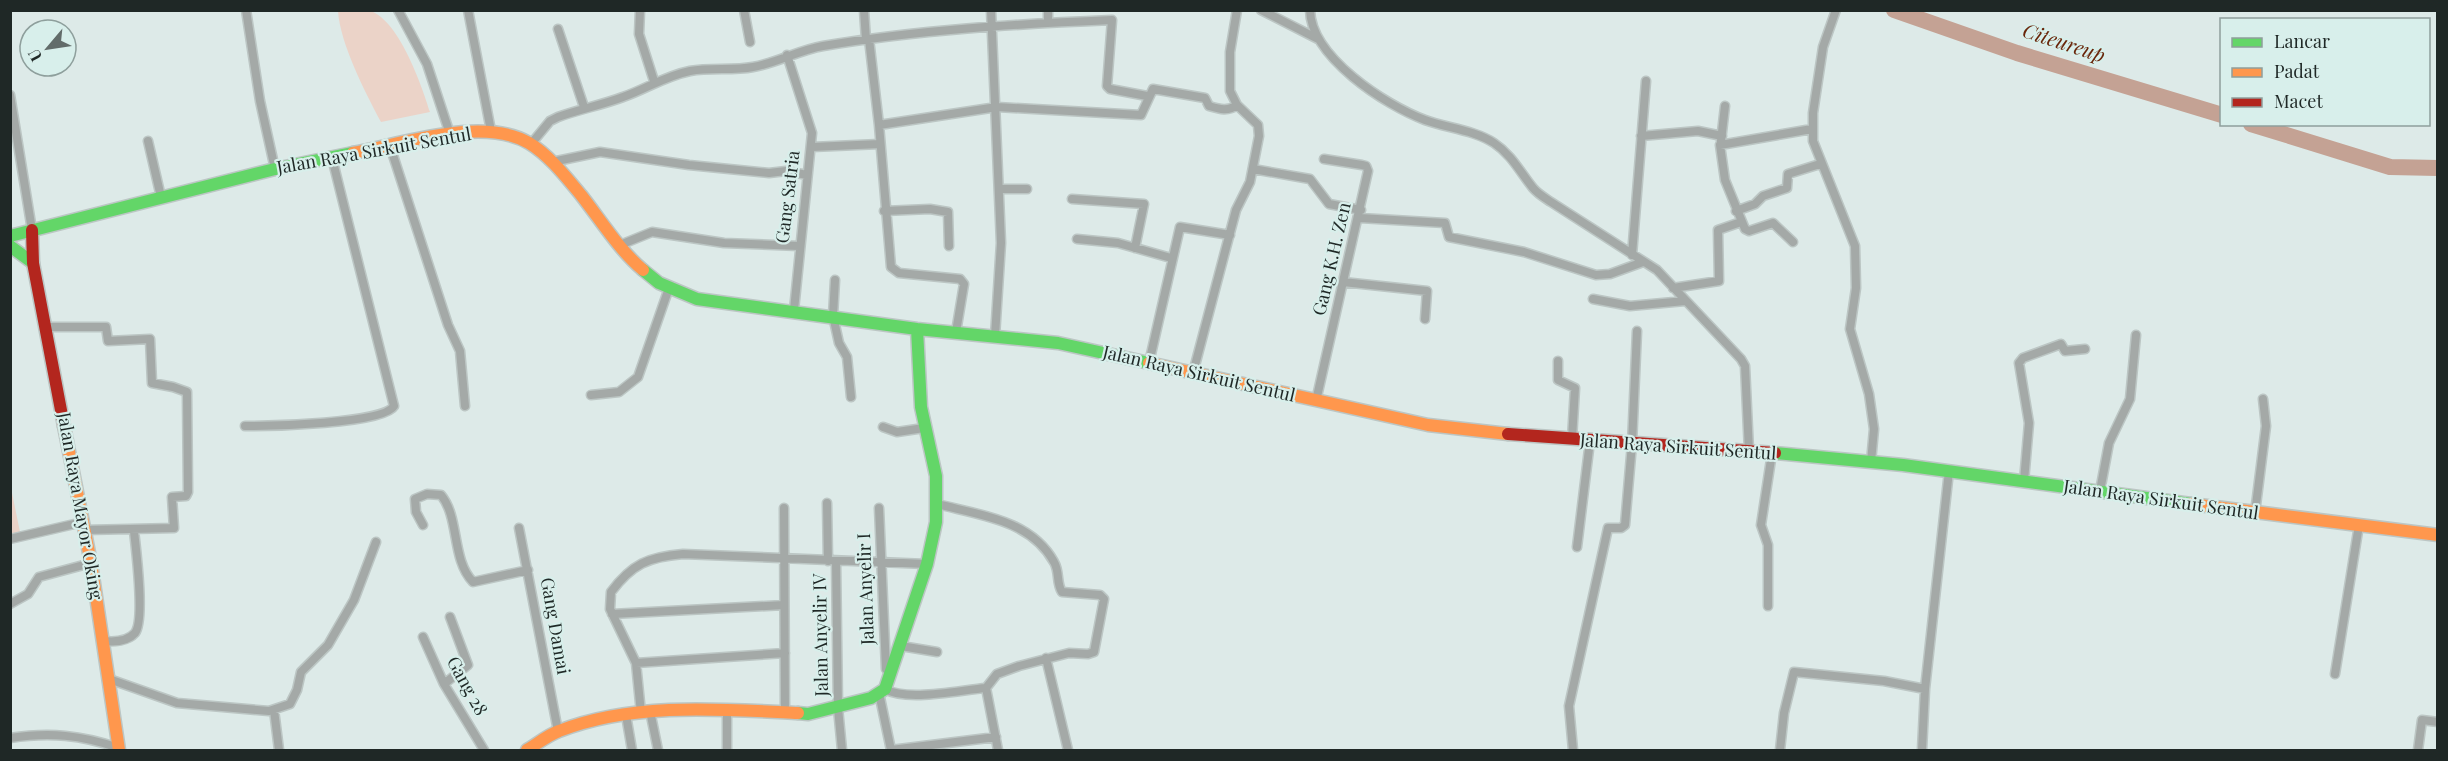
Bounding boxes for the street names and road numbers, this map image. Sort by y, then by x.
street label: Jalan Raya Sirkuit Sentul [274,121,473,179]
street label: Gang Satria [769,149,805,245]
street label: Gang K.H. Zen [1306,200,1356,318]
street label: Jalan Raya Sirkuit Sentul [1100,339,1298,407]
street label: Jalan Raya Mayor Oking [52,409,109,602]
street label: Jalan Raya Sirkuit Sentul [1578,427,1777,465]
street label: Jalan Raya Sirkuit Sentul [2061,473,2260,525]
street label: Jalan Anyelir I [851,533,879,646]
street label: Jalan Anyelir IV [807,573,833,698]
street label: Gang Damai [536,575,576,676]
street label: Gang 28 [442,652,494,719]

